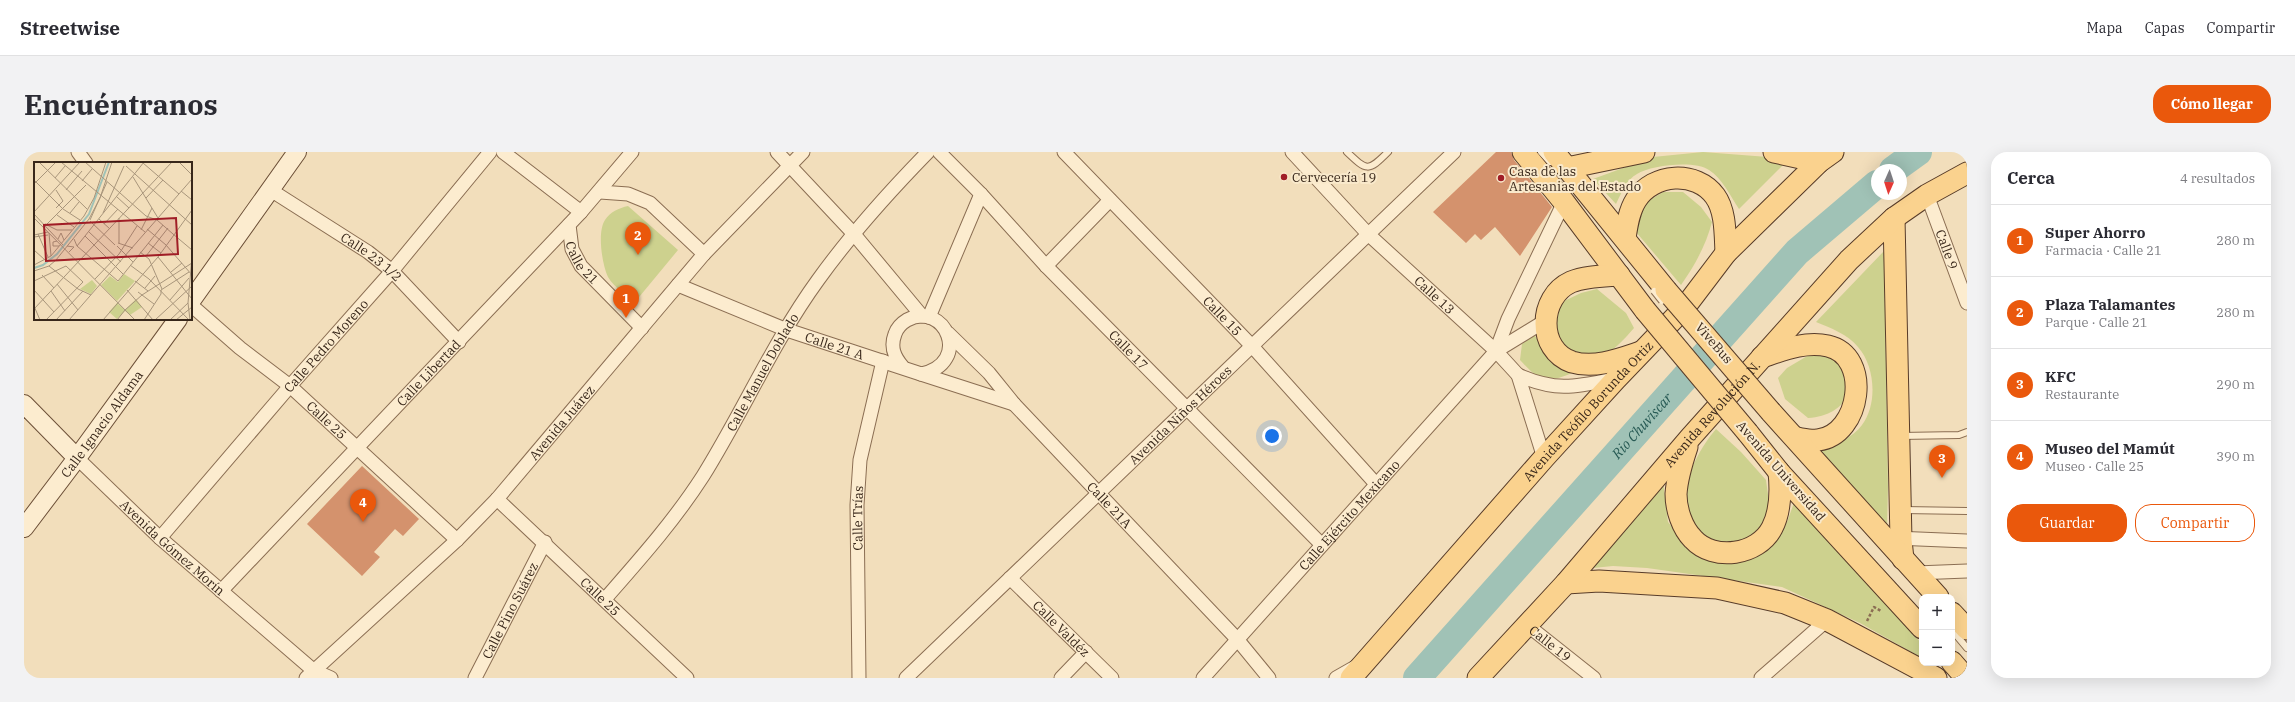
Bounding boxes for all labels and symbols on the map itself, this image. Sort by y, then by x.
inset map [34,162,192,320]
place label: Casa de las Artesanias del Estado [1509,163,1641,195]
north arrow [1871,164,1907,200]
place label: Cervecería 19 [1292,169,1376,186]
marker: Cervecería 19 [1279,172,1289,182]
marker: Casa de las Artesanias del Estado [1496,173,1506,183]
pin: 2 [625,222,651,255]
street label: Calle 9 [1932,227,1962,272]
street label: Calle 23 1/2 [338,228,406,285]
street label: Calle 21 [563,240,602,288]
street label: Calle 13 [1411,272,1458,318]
pin: 1 [613,285,639,318]
street label: Calle 15 [1200,292,1246,339]
street label: Calle Pedro Moreno [280,295,372,396]
street label: Calle Manuel Doblado [722,310,802,434]
street label: ViveBus [1691,319,1737,367]
street label: Calle 17 [1105,326,1152,373]
street label: Calle 21 A [803,328,866,363]
street label: Calle Libertad [393,336,464,410]
street label: Avenida Teófilo Borunda Ortiz [1519,337,1657,485]
street label: Avenida Revolución N. [1660,357,1764,471]
street label: Avenida Niños Héroes [1125,362,1235,468]
street label: Calle Ignacio Aldama [57,367,146,481]
street label: Avenida Juárez [525,381,598,464]
water label: Rio Chuviscar [1607,388,1677,463]
street label: Calle 25 [303,397,350,443]
street label: Avenida Universidad [1733,417,1829,525]
your location [1262,426,1282,446]
pin: 3 [1929,445,1955,478]
street label: Calle Ejército Mexicano [1295,456,1403,574]
street label: Calle 21A [1084,478,1136,532]
street label: Calle Trías [848,485,867,551]
pin: 4 [350,489,376,522]
street label: Avenida Gómez Morín [117,496,229,599]
street label: Calle Pino Suárez [478,559,542,662]
street label: Calle 25 [577,573,624,619]
street label: Calle Valdéz [1029,597,1094,660]
street label: Calle 19 [1526,621,1575,665]

